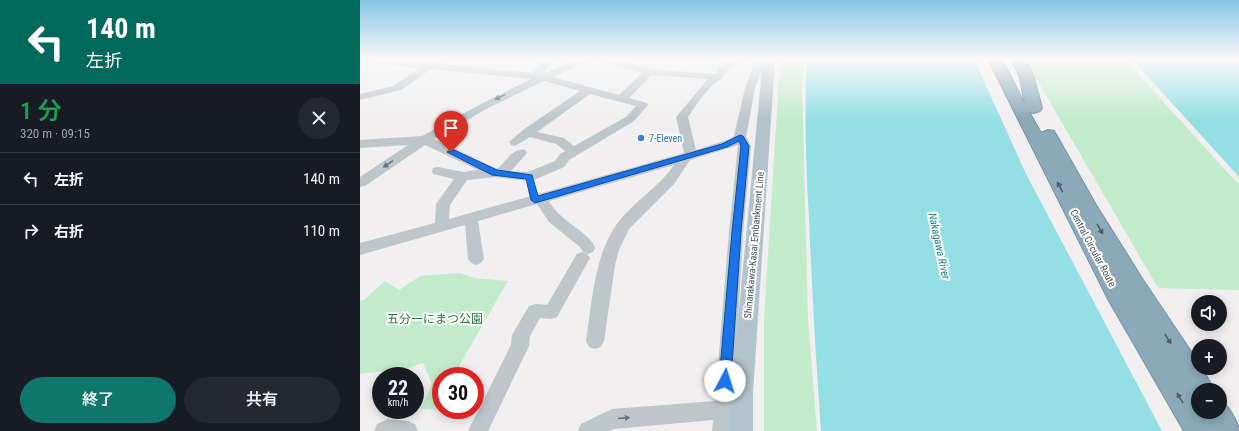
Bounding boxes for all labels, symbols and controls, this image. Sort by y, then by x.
text: 140 m [86,12,156,45]
icon: left [20,16,72,68]
text: 左折 [86,50,122,71]
one-way arrow [494,94,506,101]
text: 1 分 [20,97,62,125]
button: close [298,97,340,139]
pin [434,111,468,152]
icon: arrive [440,117,462,139]
text: 320 m · 09:15 [20,126,90,141]
marker: 7-Eleven [636,133,646,143]
place label: 7-Eleven [649,133,682,144]
one-way arrow [383,160,394,168]
icon: left [20,168,42,190]
text: 140 m [303,170,340,188]
text: 左折 [54,171,84,189]
street label: Shinarakawa-Kasai Embankment Line [742,171,766,319]
one-way arrow [1057,181,1064,193]
street label: Central Circular Route [1068,207,1118,289]
water label: Nakagawa River [926,212,953,281]
icon: right [20,220,42,242]
text: 110 m [303,222,340,240]
text: 右折 [54,223,84,241]
one-way arrow [1097,223,1104,235]
map controls [1191,295,1227,419]
button: sound [1191,295,1227,331]
park label: 五分一にまつ公園 [387,312,483,326]
one-way arrow [1164,334,1172,345]
button: + [1191,339,1227,375]
position arrow [704,360,746,402]
speed limit sign: 30 [432,367,484,419]
text: 22 [388,376,408,400]
button: 終了 [20,377,176,423]
button: 共有 [184,377,340,423]
button: − [1191,383,1227,419]
one-way arrow [1176,392,1183,404]
text: km/h [388,397,408,408]
one-way arrow [618,415,630,422]

